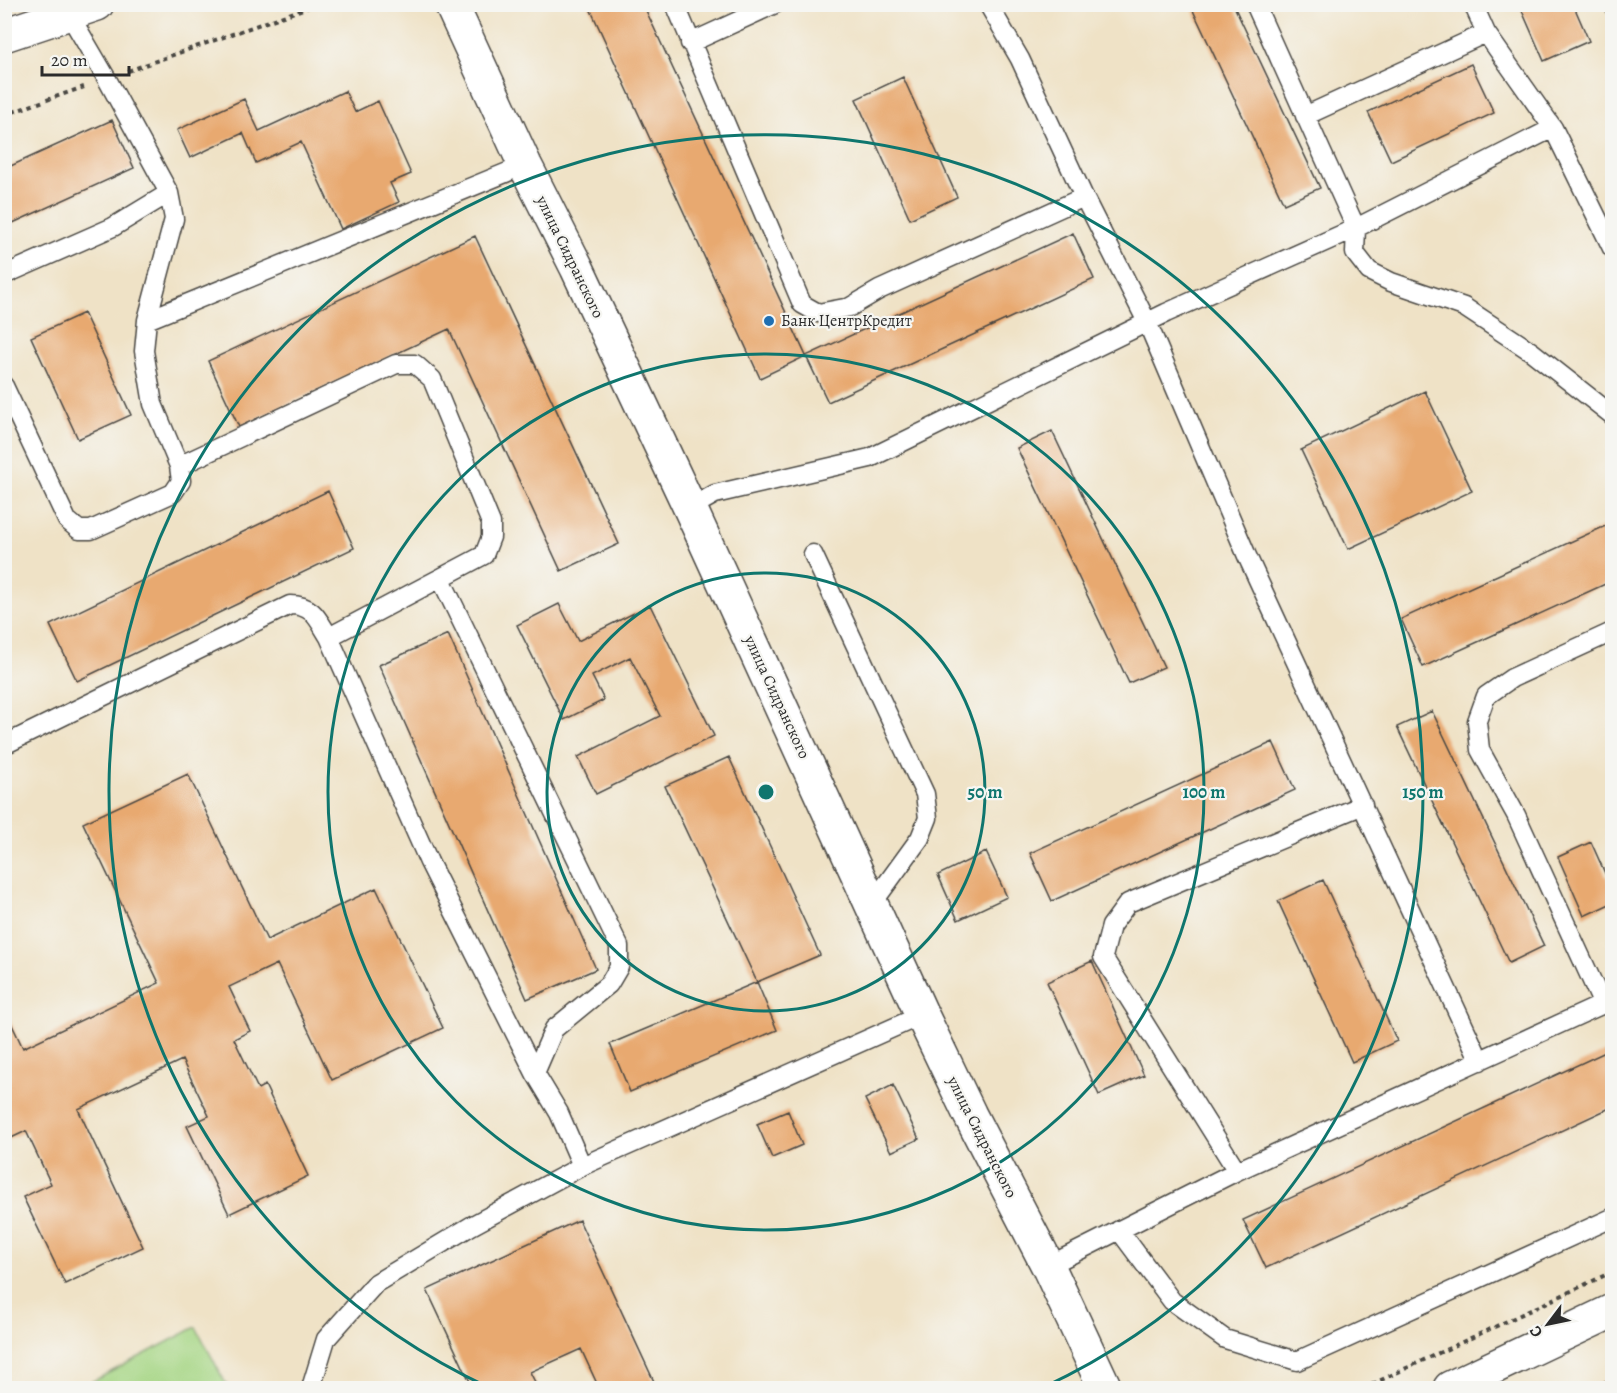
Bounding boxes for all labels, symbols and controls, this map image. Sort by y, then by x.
scale bar [42,39,129,77]
text: 20 m [51,48,88,72]
street label: улица Сидранского [530,191,609,322]
place label: Банк ЦентрКредит [781,310,912,332]
marker: Банк ЦентрКредит [762,314,776,328]
street label: улица Сидранского [738,631,815,762]
text: 50 m [968,780,1002,804]
text: 100 m [1183,780,1225,804]
text: 150 m [1402,780,1444,804]
centre of rings [756,782,776,802]
street label: улица Сидранского [941,1071,1022,1202]
north arrow [1518,1294,1578,1354]
text: С [1524,1321,1548,1341]

